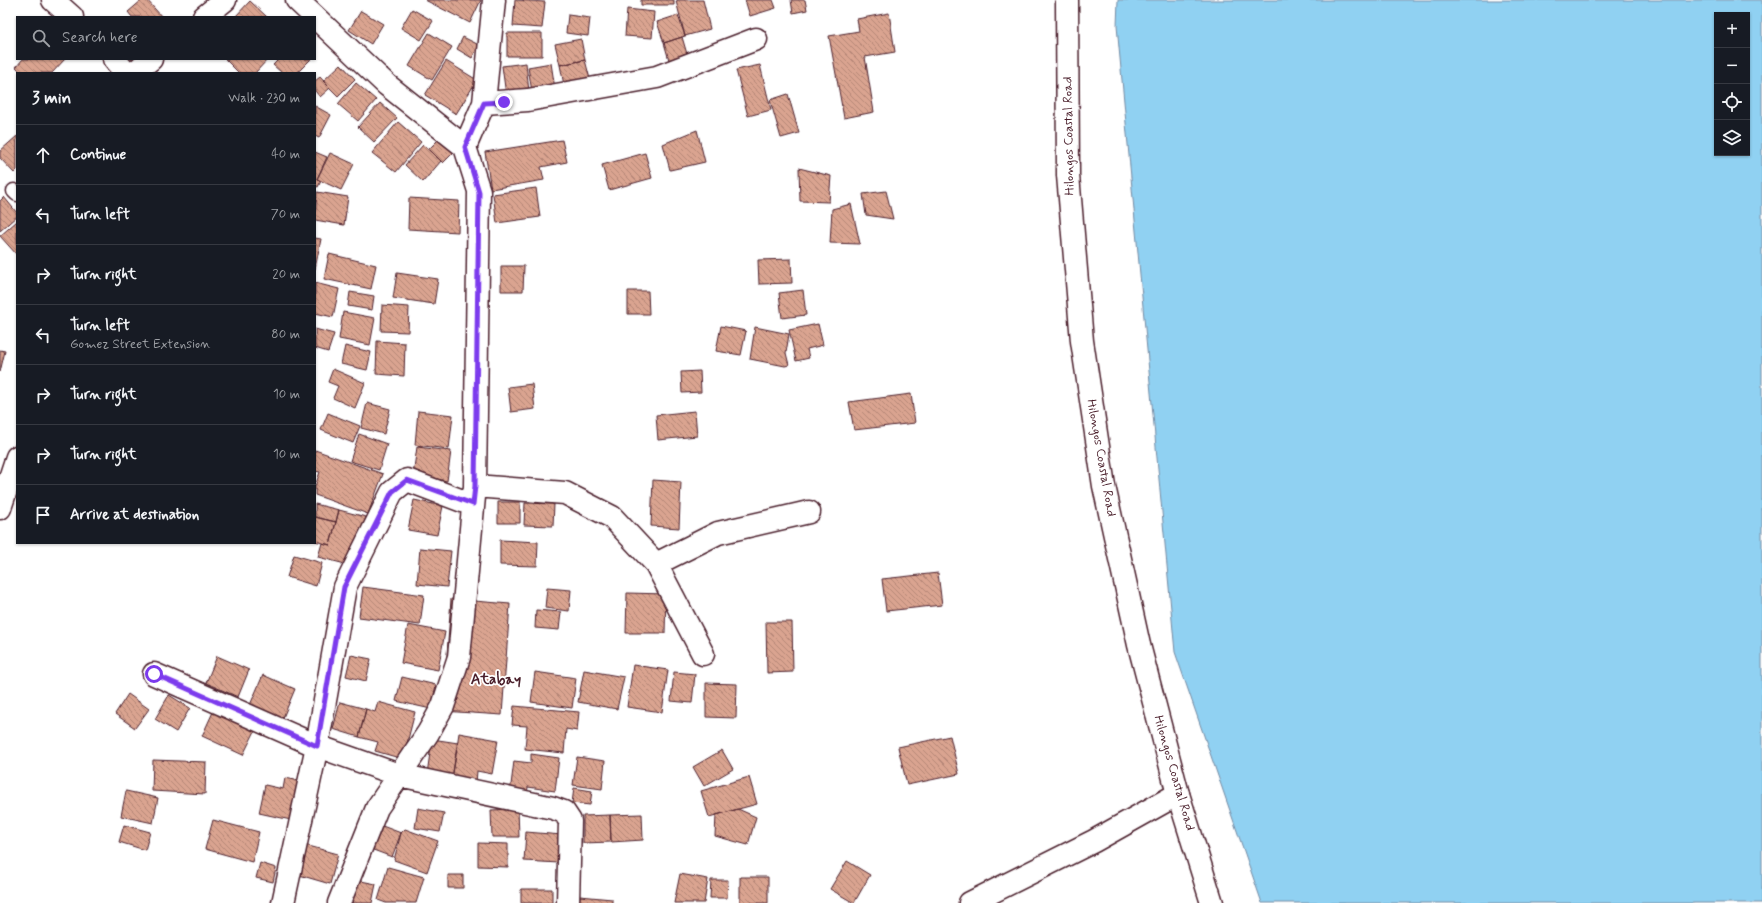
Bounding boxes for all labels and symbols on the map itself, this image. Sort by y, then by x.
street label: Hilongos Coastal Road [1059,76,1079,196]
route end [495,93,513,111]
street label: Hilongos Coastal Road [1082,398,1120,518]
route start [145,665,163,683]
district label: Atabay [471,670,521,690]
street label: Hilongos Coastal Road [1149,713,1199,833]

